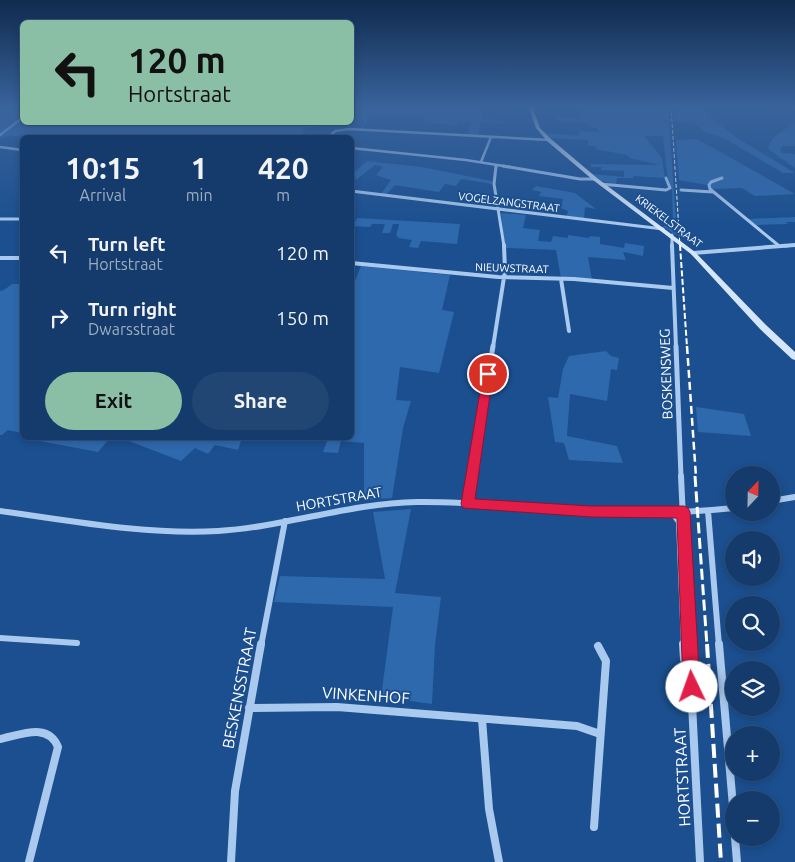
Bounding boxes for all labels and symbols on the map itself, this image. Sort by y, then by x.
street label: VOGELZANGSTRAAT [457,190,561,214]
street label: KRIEKELSTRAAT [633,192,705,250]
street label: NIEUWSTRAAT [475,261,549,275]
street label: BOSKENSWEG [656,328,676,420]
pin [467,353,509,395]
north arrow [725,466,780,521]
street label: HORTSTRAAT [295,484,383,514]
street label: BESKENSSTRAAT [218,626,260,750]
position arrow [665,660,717,712]
street label: VINKENHOF [322,683,410,707]
street label: HORTSTRAAT [670,727,694,827]

